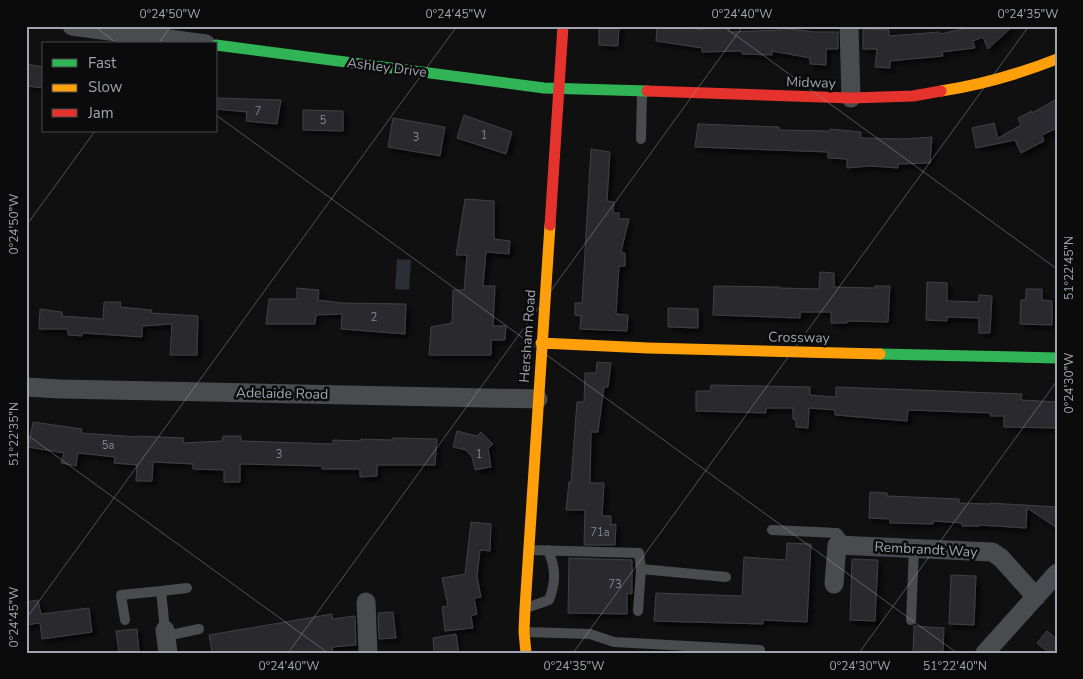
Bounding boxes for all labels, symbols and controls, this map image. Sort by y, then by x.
text: 0°24'50"W [139,6,201,22]
text: 0°24'45"W [425,6,487,22]
text: 0°24'40"W [711,6,773,22]
text: 0°24'35"W [997,6,1059,22]
legend [42,42,218,132]
text: Fast [88,53,117,73]
street label: Ashley Drive [346,53,428,82]
street label: Midway [786,72,837,93]
text: Slow [88,77,123,97]
text: Jam [87,103,114,123]
house number: 7 [255,104,261,119]
house number: 5 [320,113,327,128]
house number: 1 [481,128,487,143]
house number: 3 [413,130,419,145]
text: 0°24'50"W [6,193,22,255]
text: 51°22'45"N [1061,236,1077,300]
street label: Hersham Road [515,289,540,383]
house number: 2 [371,310,377,325]
street label: Crossway [768,327,831,348]
text: 0°24'30"W [1061,352,1077,414]
street label: Adelaide Road [236,383,328,404]
text: 51°22'35"N [6,402,22,466]
house number: 5a [102,438,114,453]
house number: 3 [276,447,282,462]
house number: 1 [476,447,482,462]
house number: 71a [590,525,610,540]
street label: Rembrandt Way [874,537,979,562]
house number: 73 [608,577,622,592]
text: 0°24'45"W [6,586,22,648]
text: 0°24'40"W [258,658,320,674]
text: 0°24'35"W [543,658,605,674]
text: 0°24'30"W [829,658,891,674]
text: 51°22'40"N [923,658,987,674]

